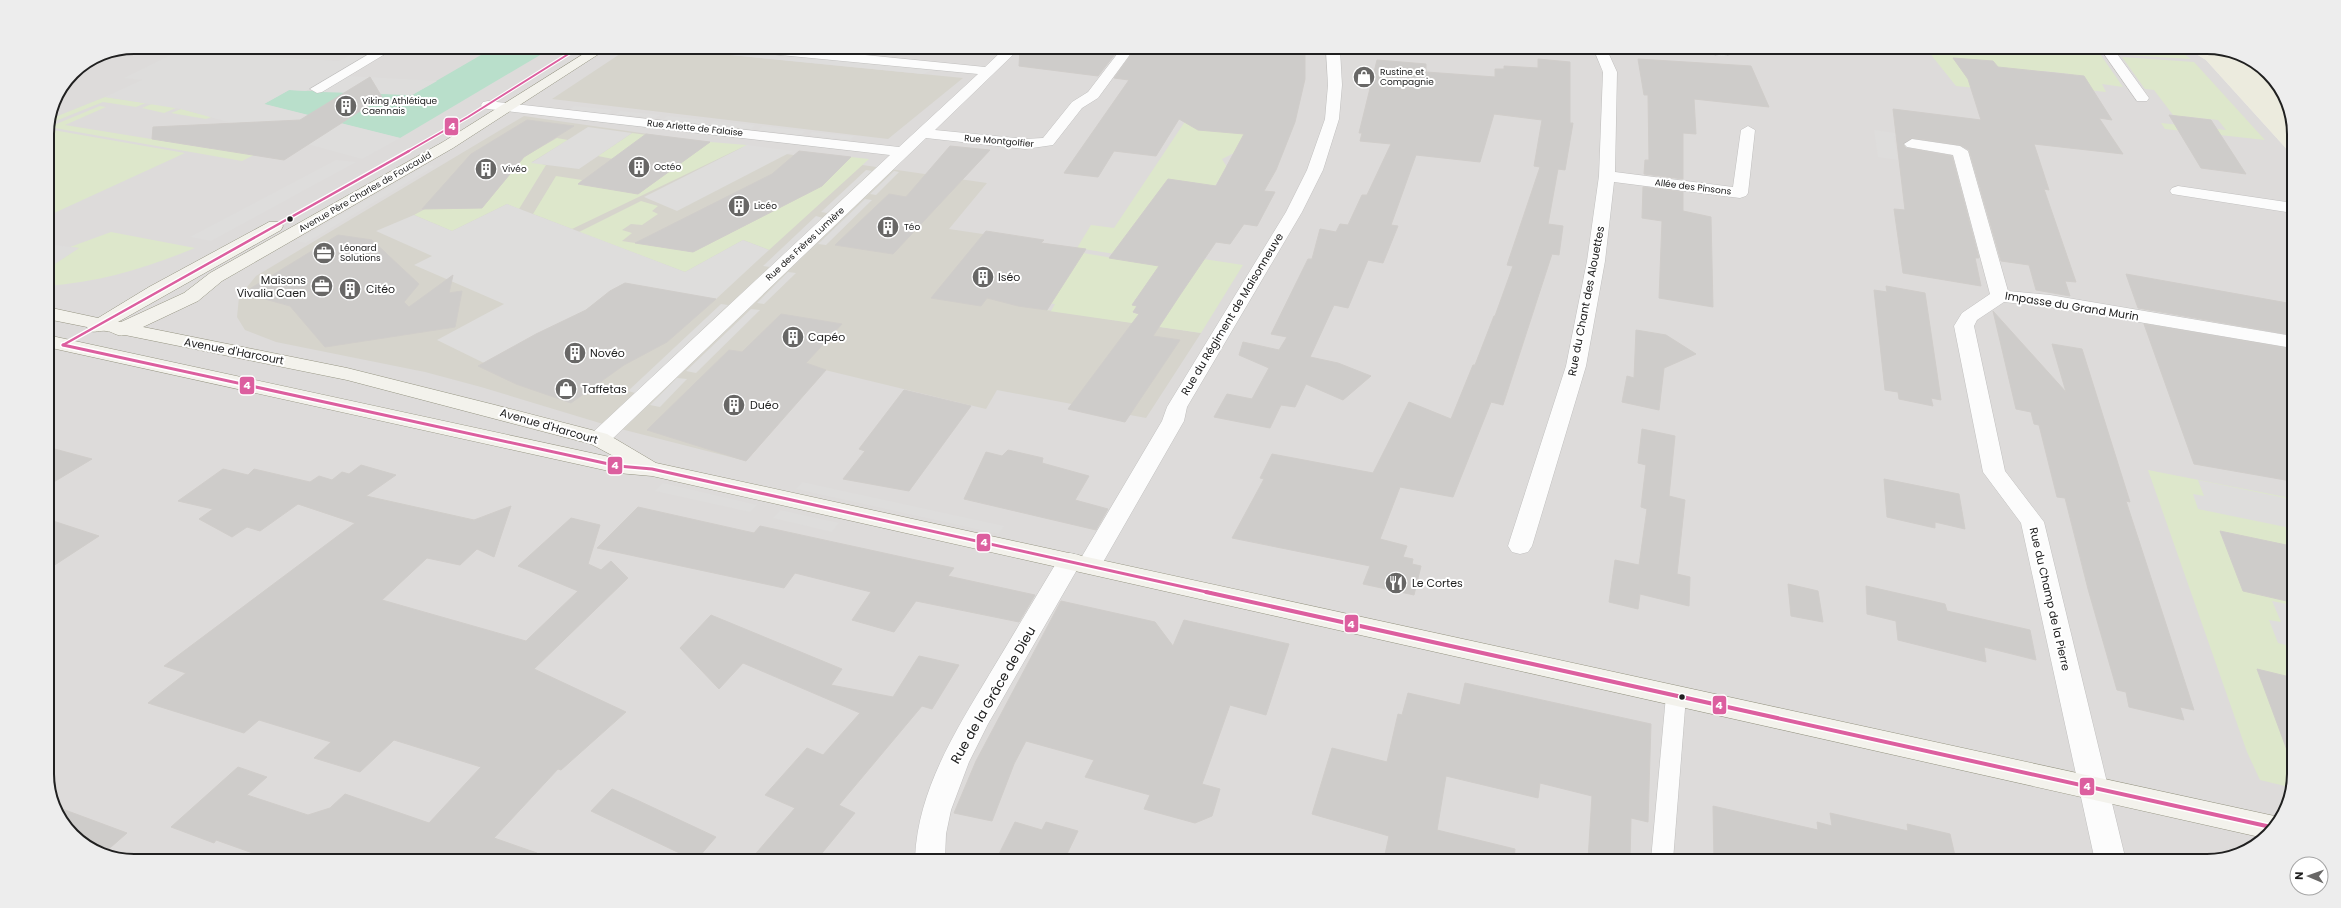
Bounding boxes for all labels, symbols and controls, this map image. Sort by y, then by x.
shop icon: Rustine et Compagnie [1351,64,1377,90]
place label: Rustine et Compagnie [1380,66,1434,88]
building icon: Viking Athlétique Caennais [333,93,359,119]
place label: Viking Athlétique Caennais [362,95,438,117]
line badge: 4 [444,117,459,136]
street label: Rue Arlette de Falaise [646,117,744,139]
text: 4 [448,118,456,134]
street label: Rue Montgolfier [964,132,1035,150]
street label: Avenue Père Charles de Foucauld [297,149,433,235]
building icon: Octéo [626,154,652,180]
building icon: Vivéo [473,156,499,182]
place label: Octéo [654,161,681,173]
place label: Vivéo [502,163,527,175]
street label: Allée des Pinsons [1654,176,1732,198]
building icon: Licéo [726,193,752,219]
place label: Licéo [754,200,777,212]
street label: Rue des Frères Lumière [763,204,847,284]
unlabelled marker [285,214,295,224]
building icon: Téo [875,214,901,240]
place label: Téo [904,221,920,233]
street label: Rue du Chant des Alouettes [1564,224,1608,377]
street label: Rue du Régiment de Maisonneuve [1177,229,1287,398]
office icon: Léonard Solutions [311,240,337,266]
place label: Léonard Solutions [340,242,381,264]
building icon: Iséo [970,264,996,290]
place label: Iséo [998,269,1020,285]
place label: Maisons Vivalia Caen [237,272,306,301]
office icon: Maisons Vivalia Caen [309,273,335,299]
building icon: Citéo [337,276,363,302]
place label: Citéo [366,281,395,297]
street label: Impasse du Grand Murin [2004,288,2140,324]
building icon: Capéo [780,324,806,350]
place label: Capéo [808,329,845,345]
street label: Avenue d'Harcourt [183,333,285,369]
building icon: Novéo [562,340,588,366]
place label: Novéo [590,345,625,361]
line badge: 4 [239,376,255,395]
shop icon: Taffetas [553,376,579,402]
text: 4 [243,377,251,393]
place label: Taffetas [582,381,627,397]
building icon: Duéo [721,392,747,418]
place label: Duéo [750,397,779,413]
street label: Avenue d'Harcourt [498,404,600,448]
line badge: 4 [607,456,623,475]
text: 4 [611,457,619,473]
street label: Rue du Champ de la Pierre [2026,526,2074,672]
line badge: 4 [976,533,991,552]
text: 4 [980,534,988,550]
restaurant icon: Le Cortes [1383,570,1409,596]
place label: Le Cortes [1412,575,1463,591]
line badge: 4 [1344,614,1359,633]
text: 4 [1347,616,1355,632]
street label: Rue de la Grâce de Dieu [946,623,1040,767]
unlabelled marker [1677,692,1687,702]
line badge: 4 [1712,695,1727,715]
text: 4 [1715,697,1723,713]
line badge: 4 [2079,777,2095,796]
text: 4 [2083,778,2091,794]
north arrow [2289,856,2329,896]
text: N [2291,871,2307,880]

